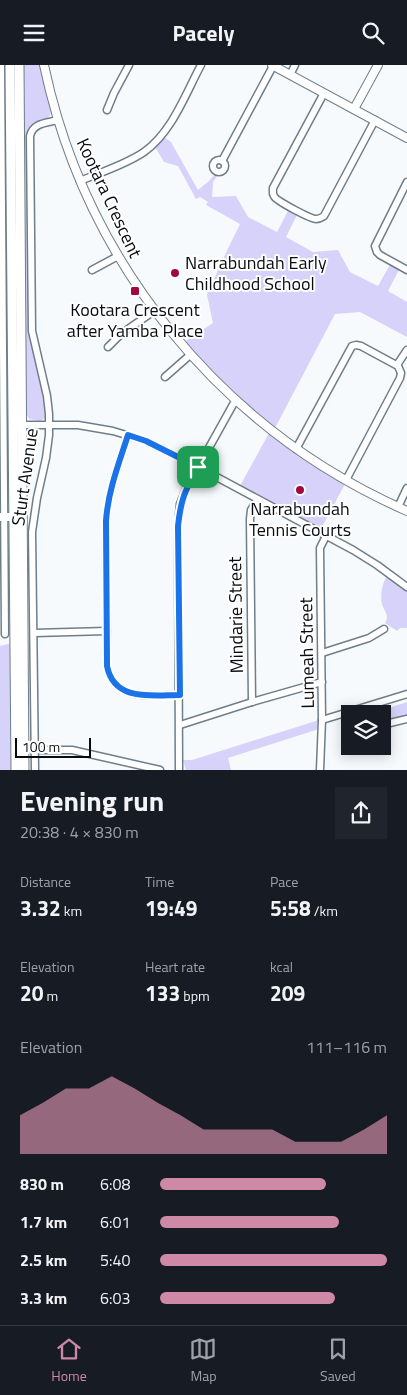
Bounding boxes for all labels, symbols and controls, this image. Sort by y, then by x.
text: Pacely [173,16,234,50]
icon: menu [20,19,48,47]
icon: search [359,19,387,47]
street label: Kootara Crescent [70,133,149,263]
place label: Narrabundah Early Childhood School [185,249,327,297]
marker: Narrabundah Early Childhood School [169,267,181,279]
marker: Kootara Crescent after Yamba Place [129,285,141,297]
place label: Kootara Crescent after Yamba Place [67,296,203,344]
street label: Sturt Avenue [4,426,45,527]
pin [177,446,219,488]
icon: arrive [184,453,212,481]
marker: Narrabundah Tennis Courts [294,484,306,496]
place label: Narrabundah Tennis Courts [249,495,351,543]
street label: Mindarie Street [221,556,250,674]
street label: Lumeah Street [292,596,321,709]
map controls [341,705,391,755]
button: layers [341,705,391,755]
scale bar [15,735,91,758]
text: 100 m [22,736,60,757]
text: Evening run [20,779,164,822]
button: share [335,787,387,839]
text: 20:38 · 4 × 830 m [20,820,139,844]
text: Distance [20,871,71,892]
text: Time [145,871,174,892]
text: Pace [270,871,298,892]
text: 3.32 [20,892,61,924]
text: 19:49 [145,892,197,924]
text: 5:58 [270,892,311,924]
text: km [61,900,82,921]
text: /km [311,900,338,921]
text: Elevation [20,956,74,977]
text: Heart rate [145,956,205,977]
text: kcal [270,956,293,977]
text: 20 [20,977,44,1009]
text: 133 [145,977,180,1009]
text: 209 [270,977,305,1009]
text: m [44,985,58,1006]
text: bpm [180,985,210,1006]
text: Elevation [20,1035,82,1059]
text: 111–116 m [306,1035,387,1059]
text: 830 m [20,1172,64,1196]
text: 6:08 [100,1172,130,1196]
text: 1.7 km [20,1210,67,1234]
text: 6:01 [100,1210,130,1234]
text: 2.5 km [20,1248,67,1272]
text: 5:40 [100,1248,130,1272]
text: 3.3 km [20,1286,67,1310]
text: 6:03 [100,1286,130,1310]
tab: Home [51,1335,87,1386]
tab: Map [189,1335,217,1386]
tab: Saved [320,1335,356,1386]

